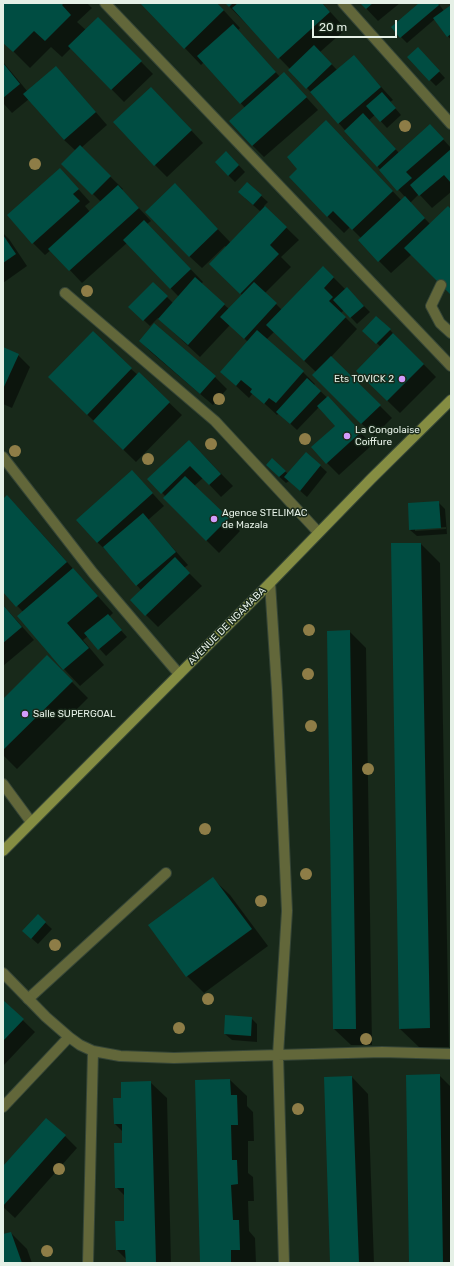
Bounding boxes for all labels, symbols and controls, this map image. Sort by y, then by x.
scale bar [314,12,399,38]
text: 20 m [319,20,347,34]
place label: Ets TOVICK 2 [334,373,394,385]
marker: Ets TOVICK 2 [397,374,407,384]
place label: La Congolaise Coiffure [355,424,420,448]
marker: La Congolaise Coiffure [342,431,352,441]
place label: Agence STELIMAC de Mazala [222,507,307,530]
marker: Agence STELIMAC de Mazala [209,514,219,524]
street label: AVENUE DE NGAMABA [186,585,268,667]
place label: Salle SUPERGOAL [33,708,116,720]
marker: Salle SUPERGOAL [20,709,30,719]

